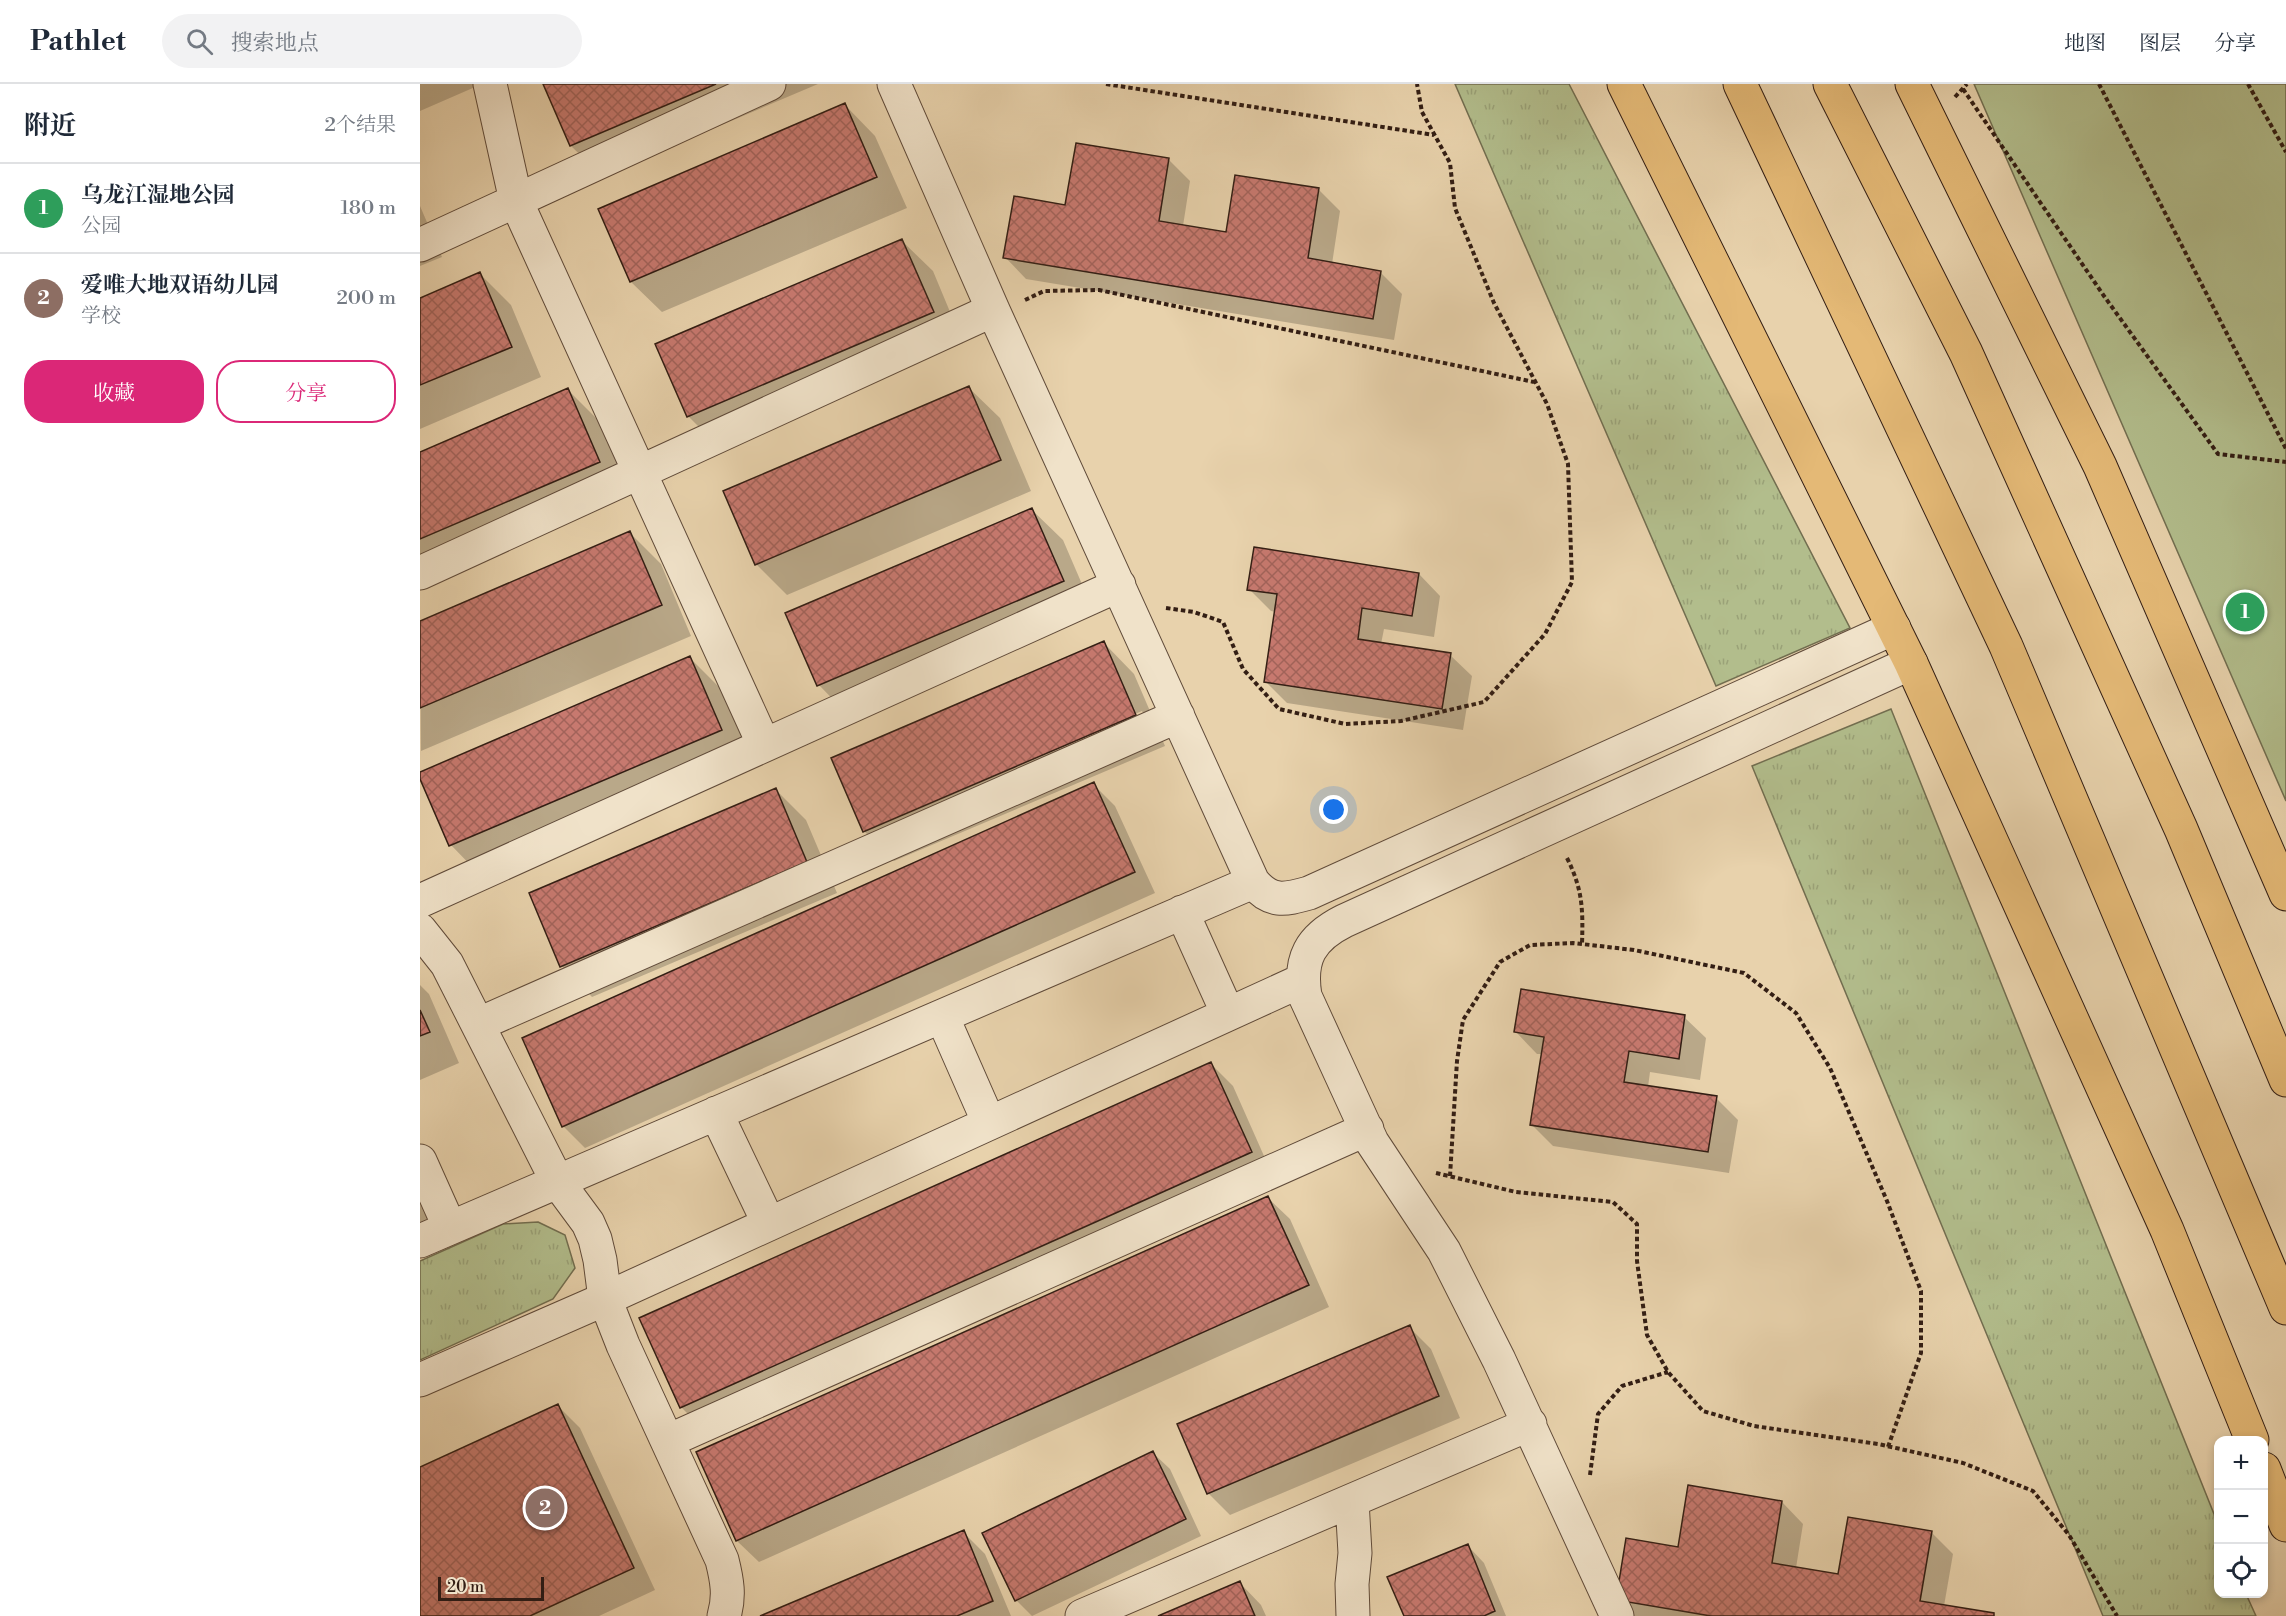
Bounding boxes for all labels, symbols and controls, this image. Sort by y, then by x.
search box [162,14,582,68]
text: Pathlet [30,24,126,59]
icon: search [183,25,216,58]
text: 搜索地点 [231,30,319,57]
text: 地图 [2064,31,2106,57]
text: 图层 [2139,31,2181,57]
text: 分享 [2214,31,2256,57]
text: 附近 [24,110,76,142]
text: 2个结果 [325,113,396,138]
text: 乌龙江湿地公园 [81,182,235,209]
text: 1 [39,196,48,221]
text: 180 m [341,196,396,221]
text: 公园 [81,214,121,239]
text: 爱唯大地双语幼儿园 [81,272,279,299]
text: 2 [37,286,50,311]
text: 200 m [336,286,396,311]
text: 学校 [81,304,121,329]
button: 收藏 [24,360,204,423]
button: 分享 [216,360,396,423]
pin: 1 [2226,590,2264,634]
your location [1319,795,1348,824]
map controls [2214,1436,2268,1598]
button: + [2214,1436,2268,1490]
pin: 2 [526,1486,564,1530]
button: − [2214,1490,2268,1544]
button: locate [2214,1544,2268,1598]
scale bar [438,1574,544,1602]
text: 20 m [447,1577,484,1597]

